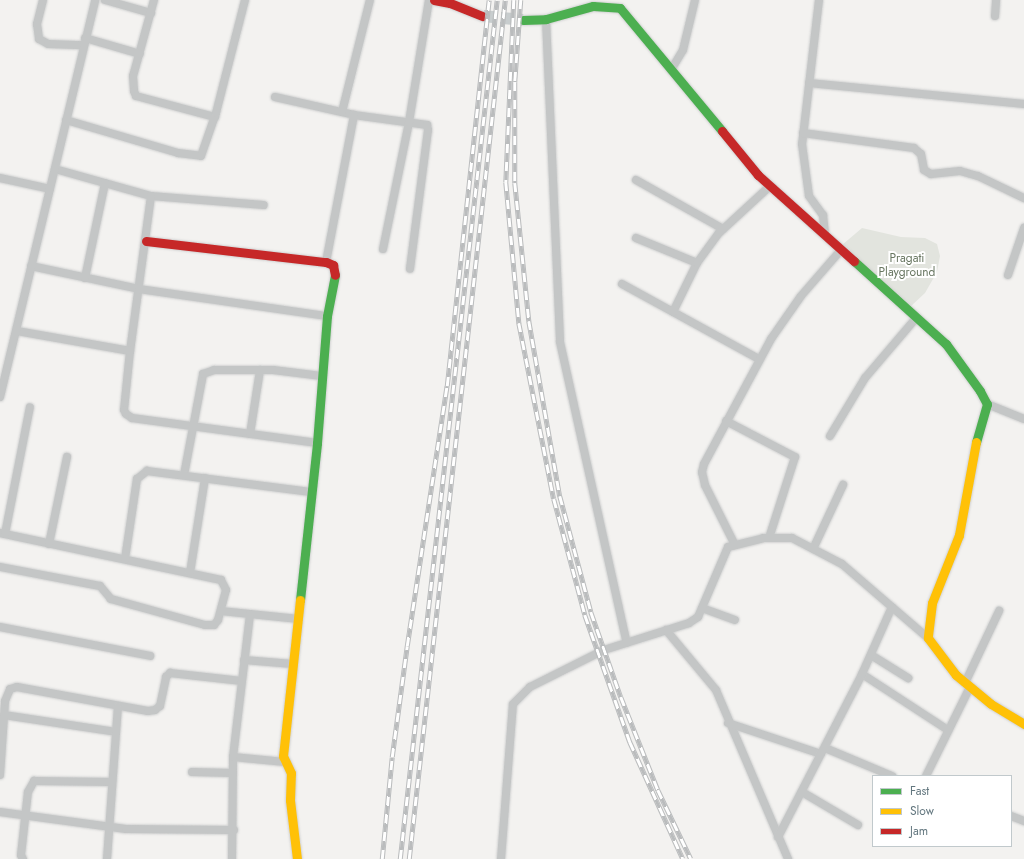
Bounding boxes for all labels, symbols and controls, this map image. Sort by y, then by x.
park label: Pragati Playground [879,252,935,280]
legend [872,775,1012,847]
text: Fast [910,782,929,800]
text: Slow [910,802,934,820]
text: Jam [910,822,928,840]

